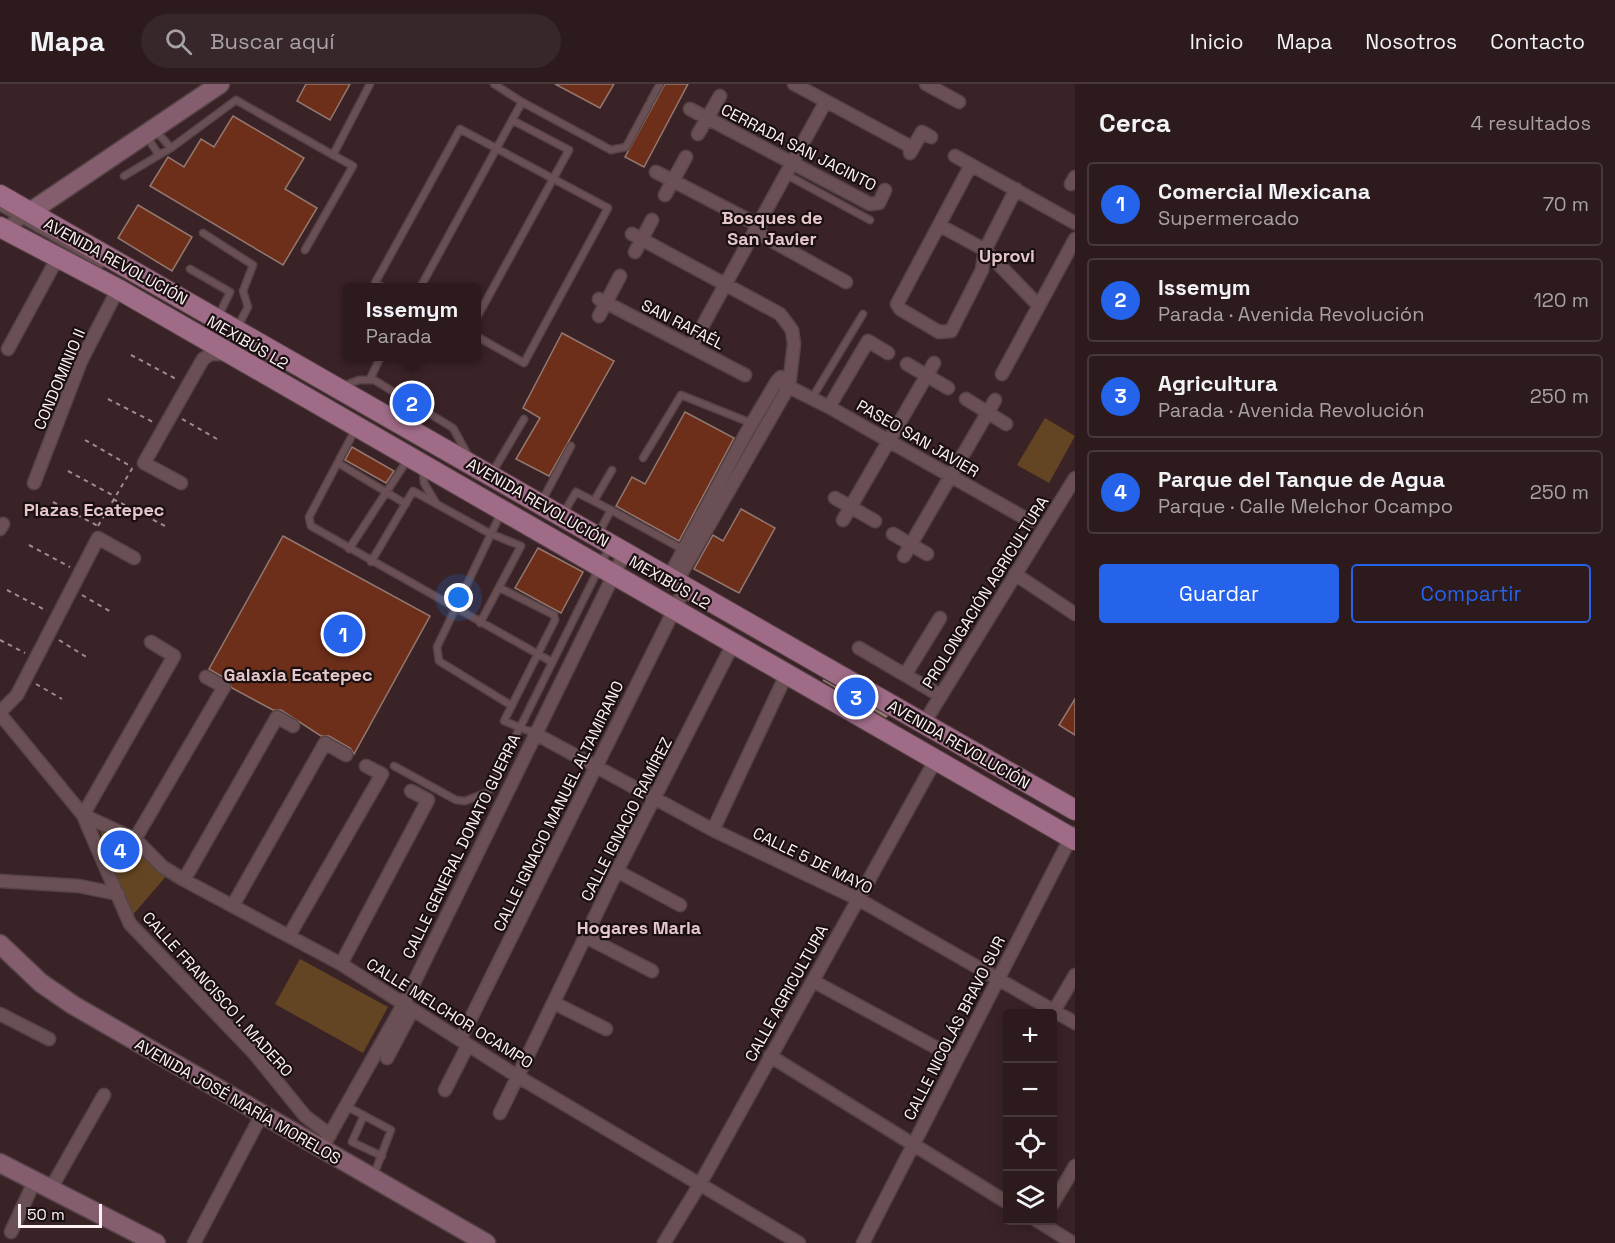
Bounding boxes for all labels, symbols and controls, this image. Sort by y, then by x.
search box [141,14,561,68]
text: Mapa [30,23,105,59]
icon: search [162,25,195,58]
text: Buscar aquí [210,27,335,55]
text: Inicio [1190,28,1244,55]
text: Mapa [1277,28,1332,55]
text: Nosotros [1365,28,1457,55]
text: Contacto [1490,28,1585,55]
street label: CERRADA SAN JACINTO [717,99,880,196]
text: Cerca [1099,106,1171,140]
text: 4 resultados [1471,110,1591,136]
text: Comercial Mexicana [1158,177,1370,205]
text: 1 [1116,191,1125,217]
text: 70 m [1543,191,1589,217]
text: Supermercado [1158,205,1299,231]
district label: Bosques de San Javier [721,206,823,250]
street label: AVENIDA REVOLUCIÓN [40,213,191,310]
district label: Uprovi [979,244,1035,267]
text: Issemym [1158,273,1251,301]
popup [343,283,481,361]
text: 2 [1115,287,1126,313]
text: 120 m [1533,287,1589,313]
text: Issemym [366,295,458,323]
street label: SAN RAFAÉL [638,295,728,354]
text: Parada · Avenida Revolución [1158,301,1424,327]
street label: MEXIBÚS L2 [203,311,292,374]
text: Parada [366,323,432,349]
street label: CONDOMINIO II [29,325,90,433]
text: Agricultura [1158,369,1278,397]
pin: 2 [392,380,432,426]
text: 3 [1114,383,1127,409]
text: 250 m [1530,383,1589,409]
street label: PASEO SAN JAVIER [853,395,983,482]
text: Parada · Avenida Revolución [1158,397,1424,423]
street label: AVENIDA REVOLUCIÓN [463,453,613,552]
text: Parque del Tanque de Agua [1158,465,1445,493]
text: 4 [1114,479,1127,505]
text: 250 m [1530,479,1589,505]
street label: PROLONGACIÓN AGRICULTURA [917,492,1053,692]
text: Parque · Calle Melchor Ocampo [1158,493,1453,519]
district label: Plazas Ecatepec [24,498,164,521]
street label: MEXIBÚS L2 [625,551,714,614]
button: Guardar [1099,564,1339,623]
button: Compartir [1351,564,1591,623]
your location [444,583,473,612]
pin: 1 [324,612,362,656]
district label: Galaxia Ecatepec [224,663,372,686]
pin: 3 [836,674,876,720]
street label: CALLE IGNACIO MANUEL ALTAMIRANO [488,677,628,935]
street label: AVENIDA REVOLUCIÓN [884,695,1034,794]
street label: CALLE GENERAL DONATO GUERRA [398,730,525,962]
street label: CALLE IGNACIO RAMÍREZ [576,734,677,905]
street label: CALLE 5 DE MAYO [749,822,876,899]
pin: 4 [100,828,140,873]
street label: CALLE FRANCISCO I. MADERO [138,907,297,1081]
district label: Hogares Marla [577,916,702,939]
street label: CALLE AGRICULTURA [740,921,833,1066]
street label: CALLE NICOLÁS BRAVO SUR [899,933,1010,1124]
street label: CALLE MELCHOR OCAMPO [362,953,537,1073]
map controls [1003,1009,1057,1225]
button: + [1003,1009,1057,1063]
street label: AVENIDA JOSÉ MARÍA MORELOS [131,1034,345,1169]
button: − [1003,1063,1057,1117]
button: locate [1003,1117,1057,1171]
button: layers [1003,1171,1057,1225]
scale bar [18,1201,102,1228]
text: 50 m [27,1204,65,1225]

